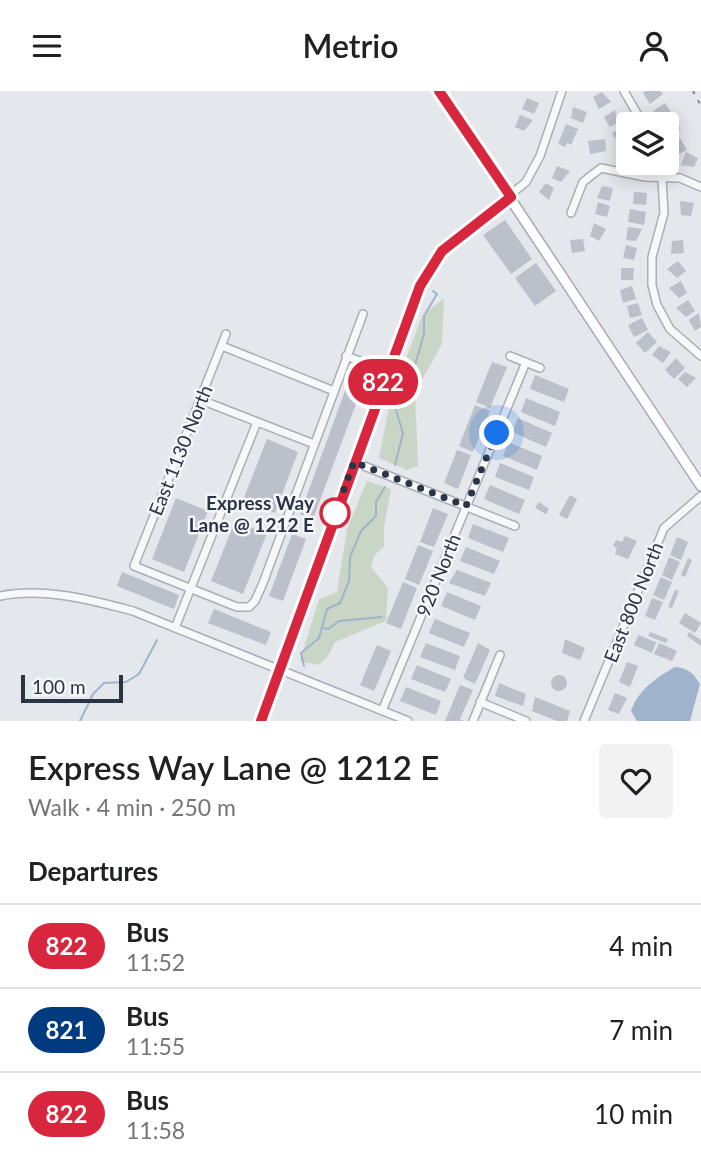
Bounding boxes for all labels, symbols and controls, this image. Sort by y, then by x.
text: Metrio [302,26,399,65]
icon: menu [28,27,66,65]
icon: person [635,27,673,65]
map controls [616,112,679,175]
button: layers [616,112,679,175]
line badge: 822 [343,359,423,405]
text: 822 [362,367,404,396]
street label: East 1130 North [143,381,217,519]
your location [479,415,514,450]
place label: Express Way Lane @ 1212 E [189,491,315,536]
marker: Express Way Lane @ 1212 E [320,498,350,528]
street label: 920 North [411,530,465,620]
street label: East 800 North [598,539,668,665]
scale bar [21,672,122,704]
text: 100 m [32,675,86,698]
button: heart [599,744,673,818]
text: Express Way Lane @ 1212 E [28,747,439,787]
text: Walk · 4 min · 250 m [28,793,236,821]
text: Departures [28,855,158,887]
text: Bus [126,916,169,948]
text: 4 min [609,930,673,962]
text: 822 [46,931,87,960]
text: 11:52 [126,948,185,976]
text: Bus [126,1000,169,1032]
text: 7 min [609,1014,673,1046]
text: 821 [46,1015,87,1044]
text: 11:55 [126,1032,185,1060]
text: Bus [126,1084,169,1116]
text: 10 min [594,1098,673,1130]
text: 822 [46,1099,87,1128]
text: 11:58 [126,1116,185,1144]

